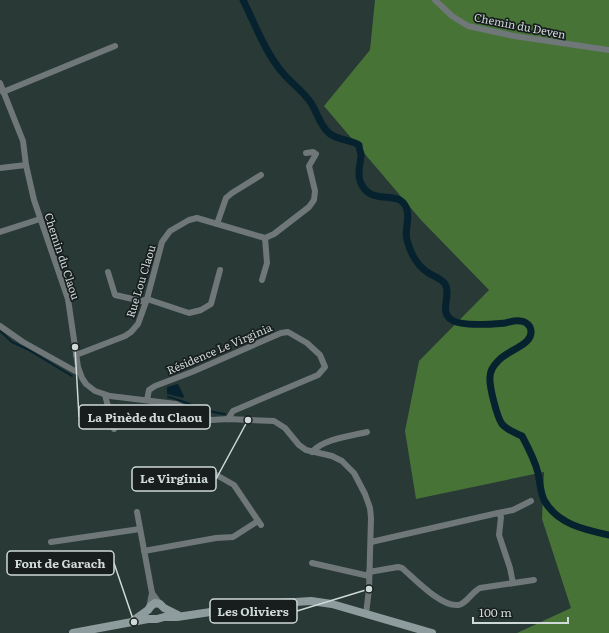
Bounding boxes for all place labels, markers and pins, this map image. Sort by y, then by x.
callout: La Pinède du Claou [79,405,210,429]
callout: Le Virginia [132,467,216,491]
callout: Font de Garach [7,551,114,575]
callout: Les Oliviers [210,599,297,623]

